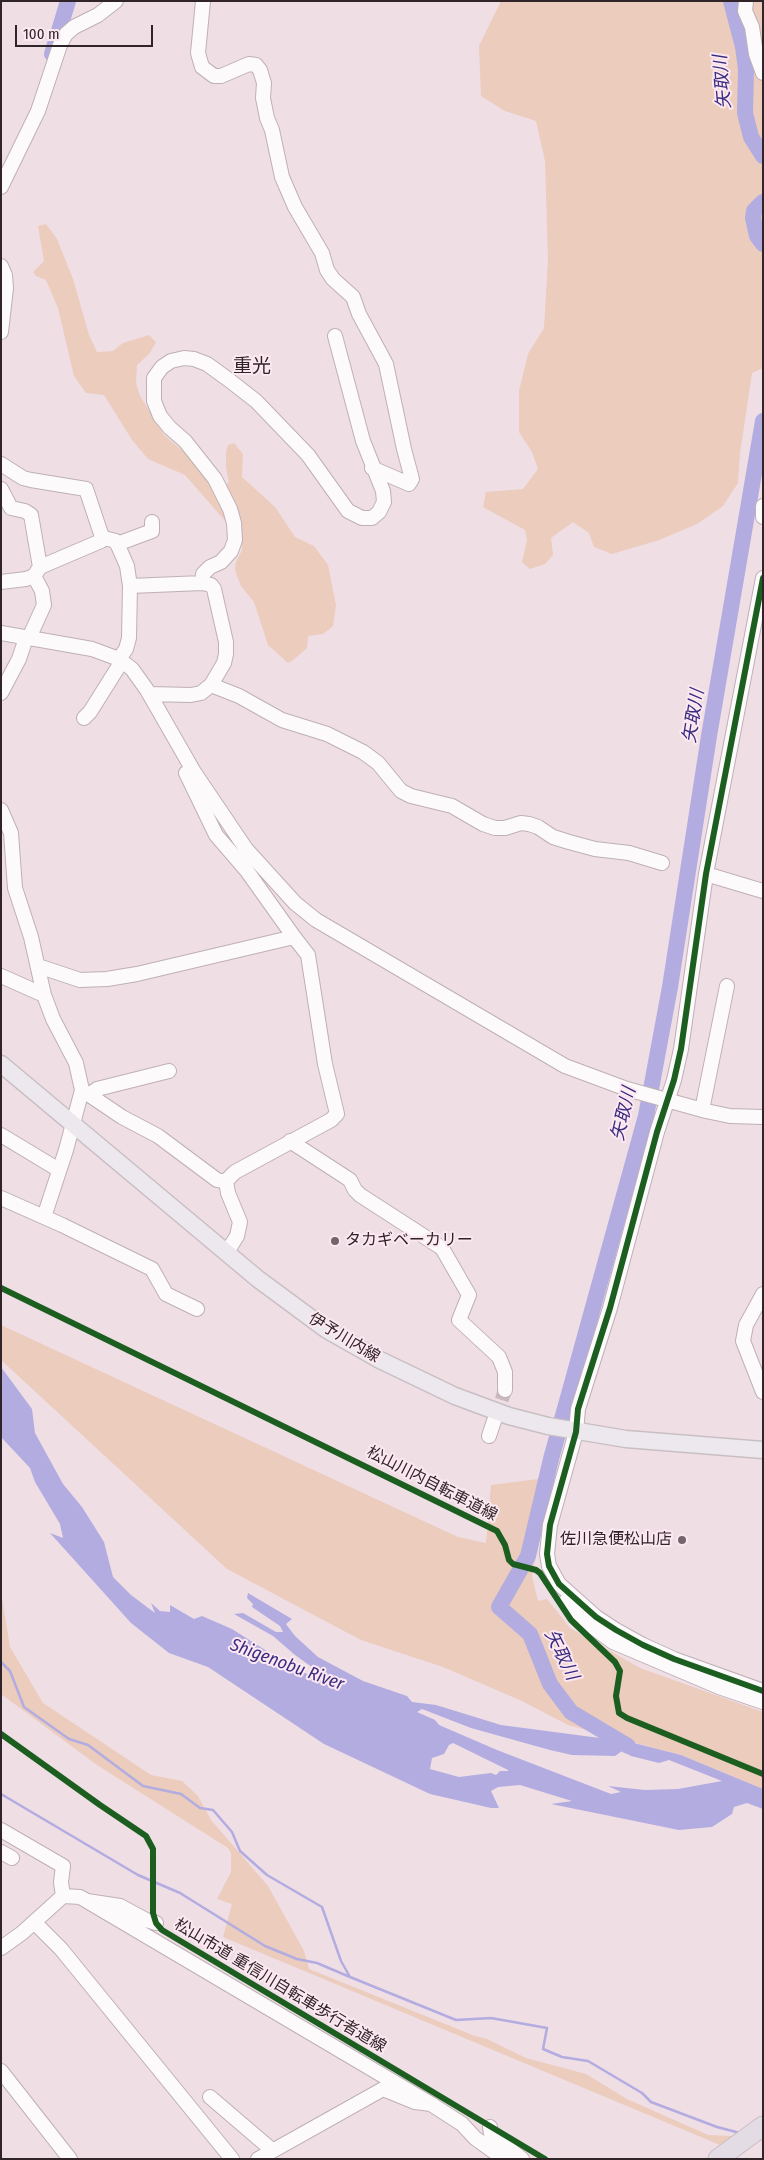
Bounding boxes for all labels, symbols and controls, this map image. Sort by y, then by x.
scale bar [18,15,155,47]
text: 100 m [23,25,60,43]
water label: 矢取川 [710,54,736,110]
district label: 重光 [233,356,271,378]
water label: 矢取川 [679,688,709,744]
water label: 矢取川 [607,1085,641,1143]
place label: タカギベーカリー [345,1231,473,1251]
marker: タカギベーカリー [329,1235,341,1247]
street label: 伊予川内線 [305,1309,383,1367]
street label: 松山川内自転車道線 [363,1443,501,1525]
place label: 佐川急便松山店 [560,1530,672,1550]
marker: 佐川急便松山店 [676,1534,688,1546]
water label: 矢取川 [539,1626,583,1684]
water label: Shigenobu River [227,1634,347,1696]
street label: 松山市道 重信川自転車歩行者道線 [171,1915,389,2057]

